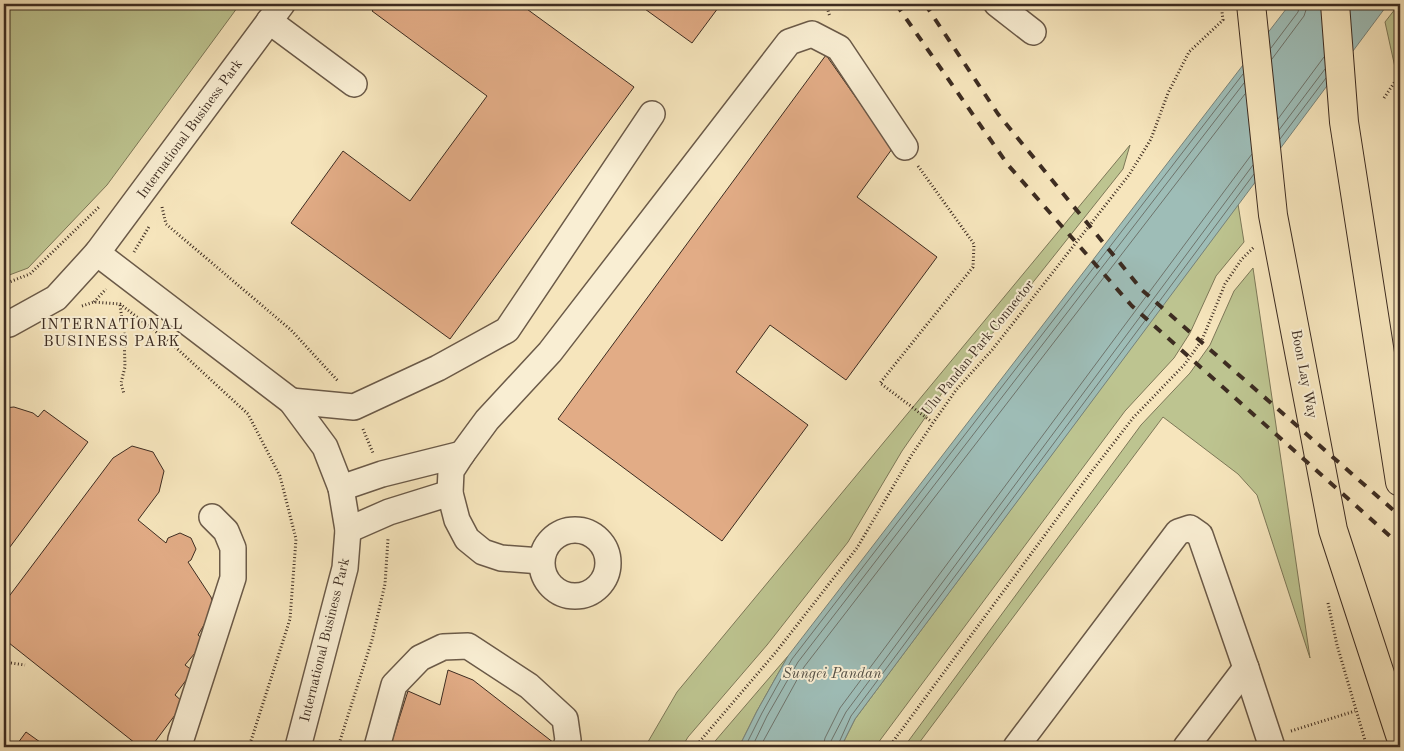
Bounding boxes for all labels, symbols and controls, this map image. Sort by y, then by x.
street label: International Business Park [135,57,245,201]
street label: Ulu Pandan Park Connector [919,278,1037,418]
district label: INTERNATIONAL BUSINESS PARK [40,318,184,350]
street label: Boon Lay Way [1289,328,1320,420]
street label: International Business Park [298,557,352,723]
water label: Sungei Pandan [782,667,882,682]

